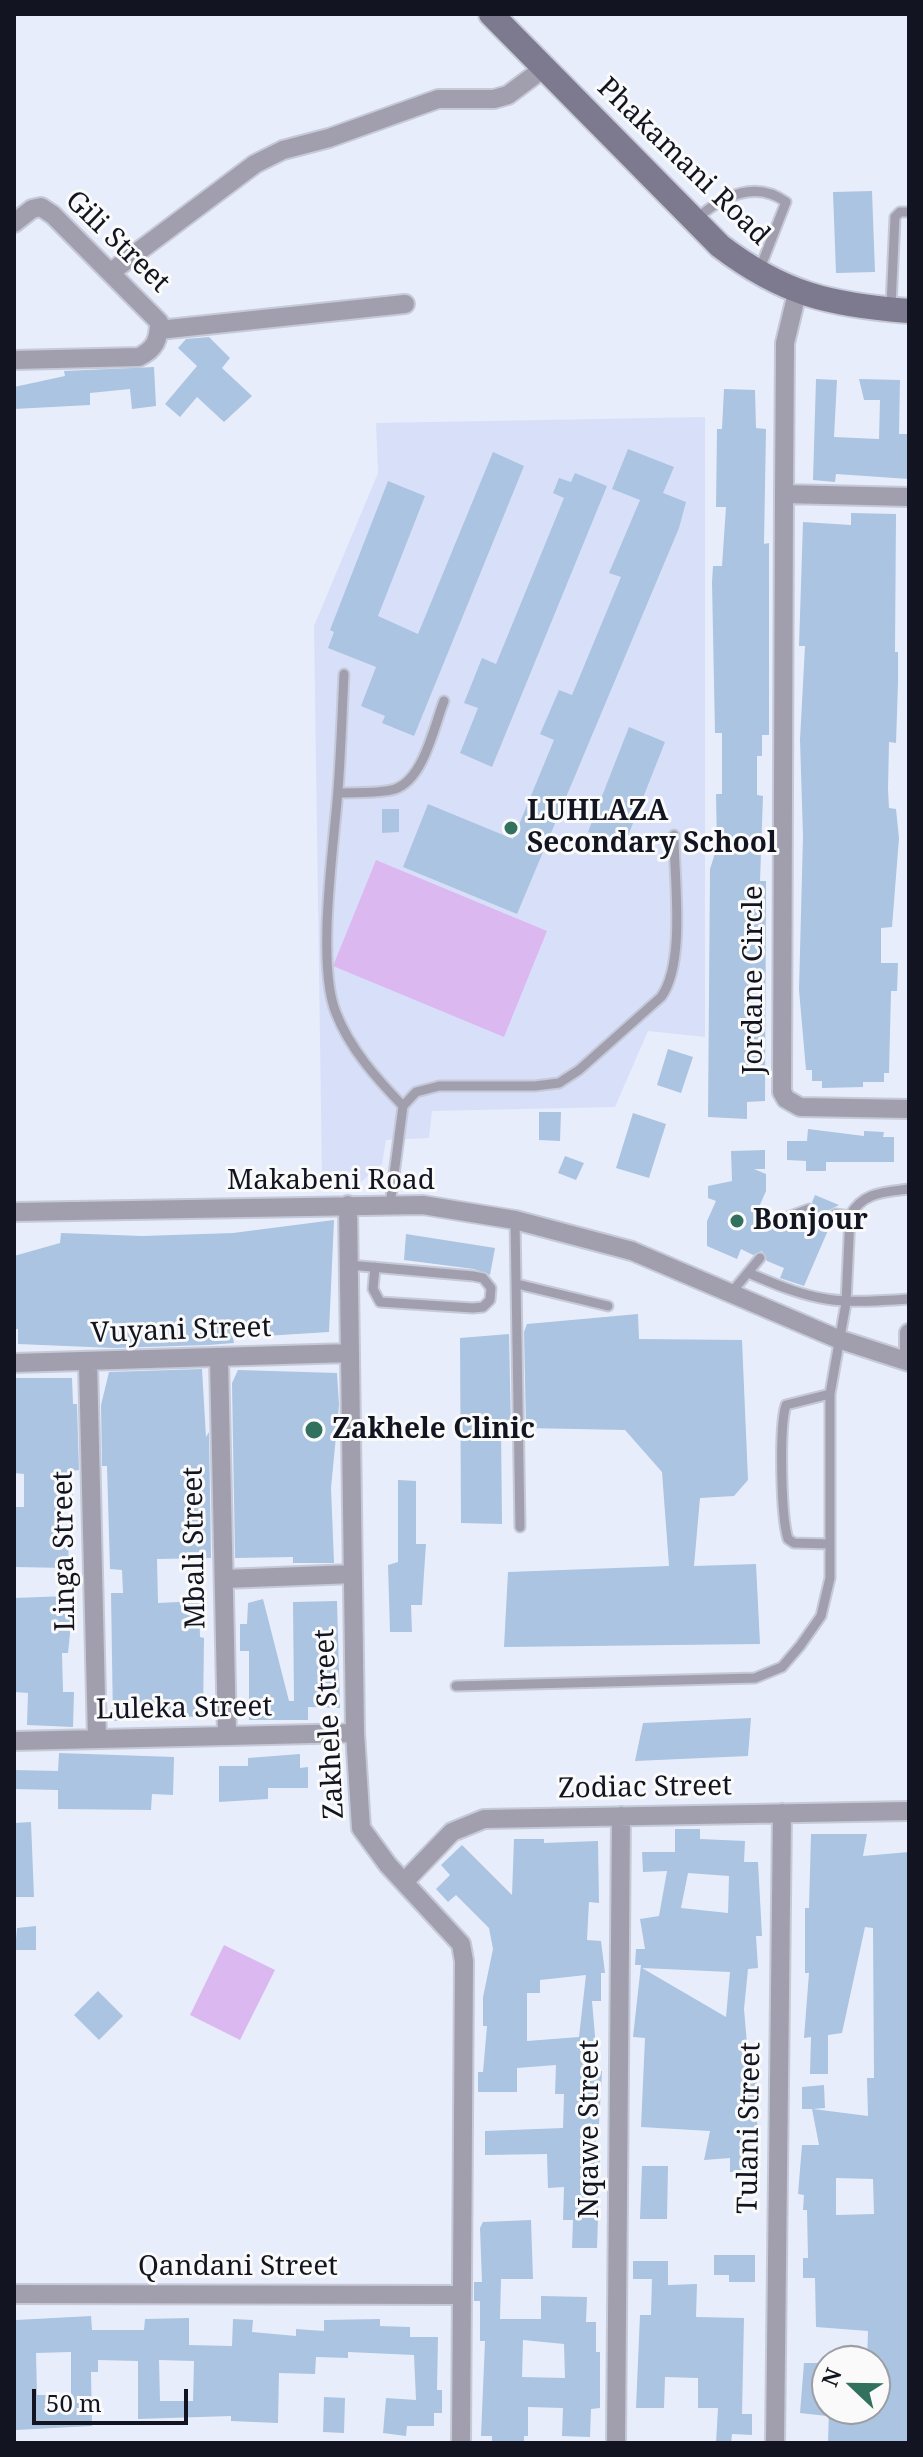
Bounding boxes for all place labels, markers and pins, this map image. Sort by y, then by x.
place label: LUHLAZA Secondary School [527,795,777,861]
marker: LUHLAZA Secondary School [502,819,520,837]
place label: Bonjour [753,1204,868,1238]
marker: Bonjour [728,1212,746,1230]
place label: Zakhele Clinic [332,1413,535,1447]
marker: Zakhele Clinic [303,1419,325,1441]

